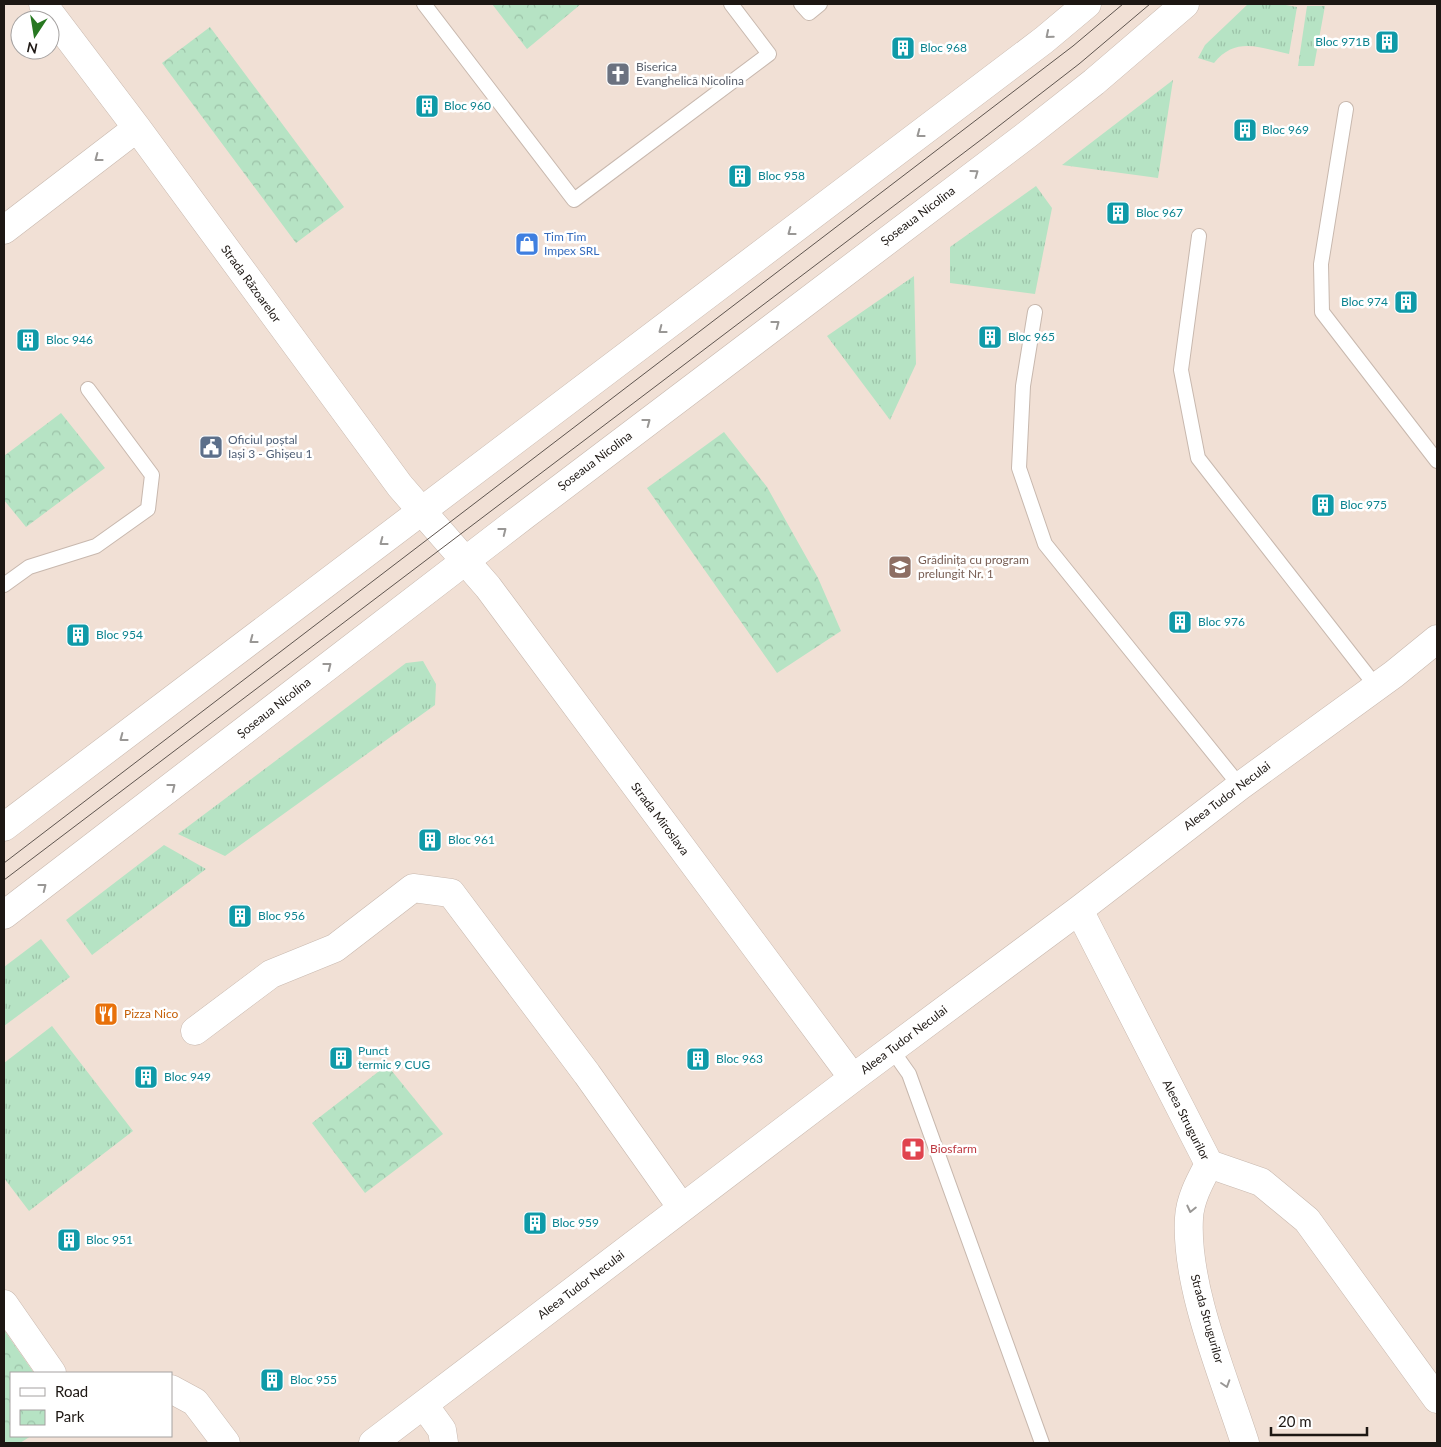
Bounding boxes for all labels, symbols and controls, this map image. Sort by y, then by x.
north arrow [10,10,60,60]
building icon: Bloc 971B [1374,29,1400,55]
one-way arrow [1046,30,1055,39]
place label: Bloc 971B [1315,34,1370,49]
building icon: Bloc 968 [890,35,916,61]
text: N [25,39,39,58]
place label: Bloc 968 [920,40,967,55]
place label: Biserica Evanghelică Nicolina [636,59,744,88]
church icon: Biserica Evanghelică Nicolina [605,61,631,87]
building icon: Bloc 960 [414,93,440,119]
place label: Bloc 960 [444,98,491,113]
building icon: Bloc 969 [1232,117,1258,143]
place label: Bloc 969 [1262,122,1309,137]
one-way arrow [916,128,926,137]
one-way arrow [95,152,104,161]
building icon: Bloc 958 [727,163,753,189]
place label: Bloc 958 [758,168,805,183]
one-way arrow [969,170,978,178]
street label: Șoseaua Nicolina [878,183,958,248]
building icon: Bloc 967 [1105,200,1131,226]
place label: Bloc 967 [1136,205,1183,220]
one-way arrow [788,227,797,235]
place label: Tim Tim Impex SRL [544,229,599,258]
shop icon: Tim Tim Impex SRL [514,231,540,257]
street label: Strada Răzoarelor [218,242,285,326]
building icon: Bloc 974 [1393,289,1419,315]
place label: Bloc 974 [1341,294,1388,309]
one-way arrow [770,321,779,329]
building icon: Bloc 965 [977,324,1003,350]
one-way arrow [659,325,668,333]
building icon: Bloc 946 [15,327,41,353]
place label: Bloc 965 [1008,329,1055,344]
place label: Bloc 946 [46,332,93,347]
one-way arrow [641,419,651,428]
street label: Șoseaua Nicolina [555,428,635,493]
place label: Oficiul poștal Iași 3 - Ghișeu 1 [228,432,312,461]
public building icon: Oficiul poștal Iași 3 - Ghișeu 1 [198,434,224,460]
building icon: Bloc 975 [1310,492,1336,518]
place label: Bloc 975 [1340,497,1387,512]
one-way arrow [497,528,507,537]
one-way arrow [380,537,389,545]
place label: Grădinița cu program prelungit Nr. 1 [918,552,1029,581]
school or university icon: Grădinița cu program prelungit Nr. 1 [887,554,913,580]
building icon: Bloc 976 [1167,609,1193,635]
place label: Bloc 976 [1198,614,1245,629]
building icon: Bloc 954 [65,622,91,648]
place label: Bloc 954 [96,627,143,642]
one-way arrow [249,634,259,643]
one-way arrow [322,664,331,672]
street label: Șoseaua Nicolina [234,674,313,741]
one-way arrow [120,732,129,740]
street label: Aleea Tudor Neculai [1180,758,1273,833]
street label: Strada Miroslava [628,779,693,858]
one-way arrow [166,785,175,793]
building icon: Bloc 961 [417,827,443,853]
place label: Bloc 961 [448,832,495,847]
one-way arrow [37,884,46,892]
building icon: Bloc 956 [227,903,253,929]
place label: Bloc 956 [258,908,305,923]
restaurant icon: Pizza Nico [93,1001,119,1027]
street label: Aleea Tudor Neculai [857,1002,950,1077]
place label: Pizza Nico [124,1006,179,1021]
place label: Punct termic 9 CUG [358,1043,430,1072]
building icon: Punct termic 9 CUG [328,1045,354,1071]
building icon: Bloc 963 [685,1046,711,1072]
place label: Bloc 963 [716,1051,763,1066]
building icon: Bloc 949 [133,1064,159,1090]
place label: Bloc 949 [164,1069,211,1084]
street label: Aleea Strugurilor [1160,1077,1213,1163]
pharmacy icon: Biosfarm [900,1136,926,1162]
place label: Biosfarm [930,1141,977,1156]
one-way arrow [1186,1205,1197,1214]
building icon: Bloc 959 [522,1210,548,1236]
place label: Bloc 959 [552,1215,599,1230]
building icon: Bloc 951 [56,1227,82,1253]
place label: Bloc 951 [86,1232,133,1247]
street label: Aleea Tudor Neculai [534,1247,627,1322]
street label: Strada Strugurilor [1188,1272,1228,1366]
building icon: Bloc 955 [259,1367,285,1393]
legend [10,1372,172,1437]
place label: Bloc 955 [290,1372,337,1387]
one-way arrow [1220,1379,1230,1388]
text: Road [55,1382,88,1400]
scale bar [1271,1404,1367,1436]
text: Park [55,1407,85,1425]
text: 20 m [1278,1412,1312,1430]

